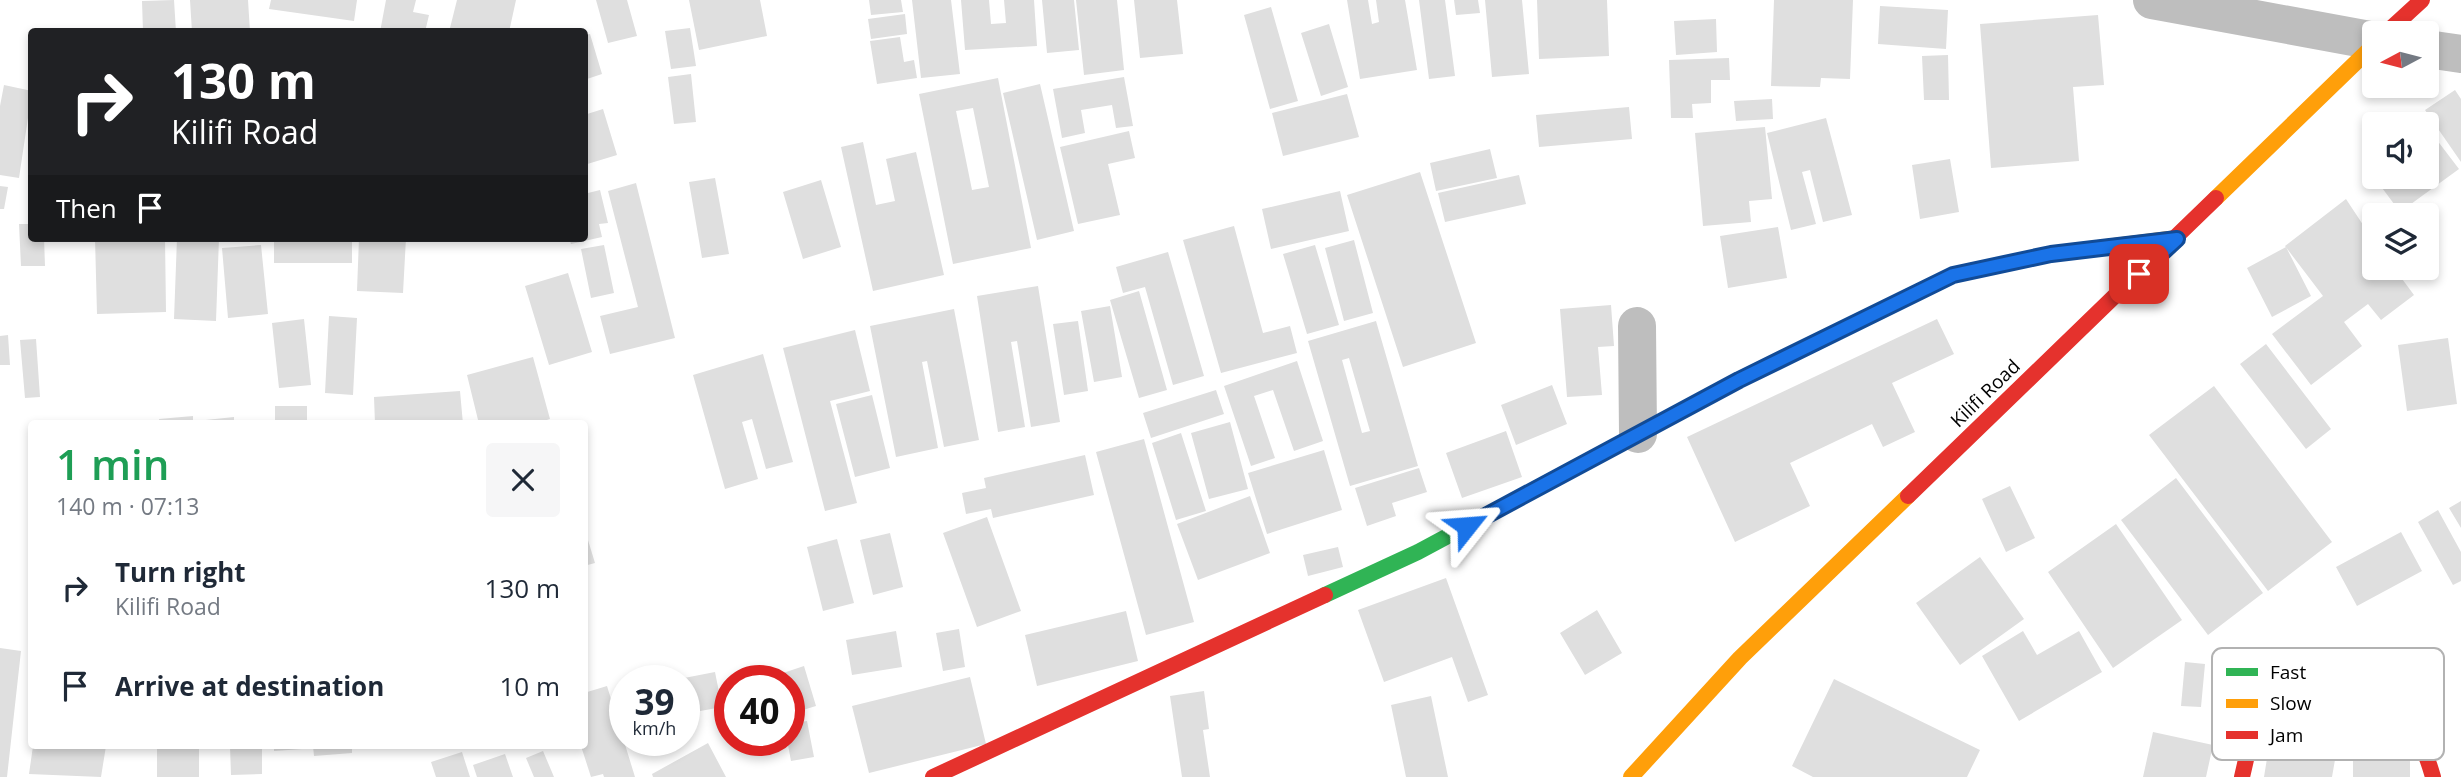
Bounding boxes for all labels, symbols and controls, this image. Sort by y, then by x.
north arrow [2362,21,2440,98]
map controls [2362,21,2439,280]
text: 130 m [171,47,316,113]
icon: right [56,56,147,147]
text: Kilifi Road [171,110,318,153]
button: sound [2362,112,2439,189]
icon: arrive [131,189,169,227]
text: Then [56,190,117,226]
button: layers [2362,203,2439,280]
pin [2109,244,2169,304]
icon: arrive [2120,255,2158,293]
street label: Kilifi Road [1944,353,2026,433]
text: 1 min [56,435,169,492]
button: close [486,443,560,517]
position arrow [1430,489,1504,563]
text: 140 m · 07:13 [56,490,199,522]
text: Turn right [115,554,246,590]
icon: right [56,569,94,607]
text: 130 m [485,570,560,606]
text: Kilifi Road [115,590,221,622]
legend [2212,648,2444,760]
text: Fast [2270,659,2306,685]
speed limit sign: 40 [714,665,805,756]
icon: arrive [56,667,94,705]
text: Arrive at destination [115,668,384,704]
text: 10 m [499,668,560,704]
text: 39 [634,678,675,725]
text: Slow [2270,690,2312,716]
text: km/h [633,716,676,740]
text: Jam [2268,722,2303,748]

